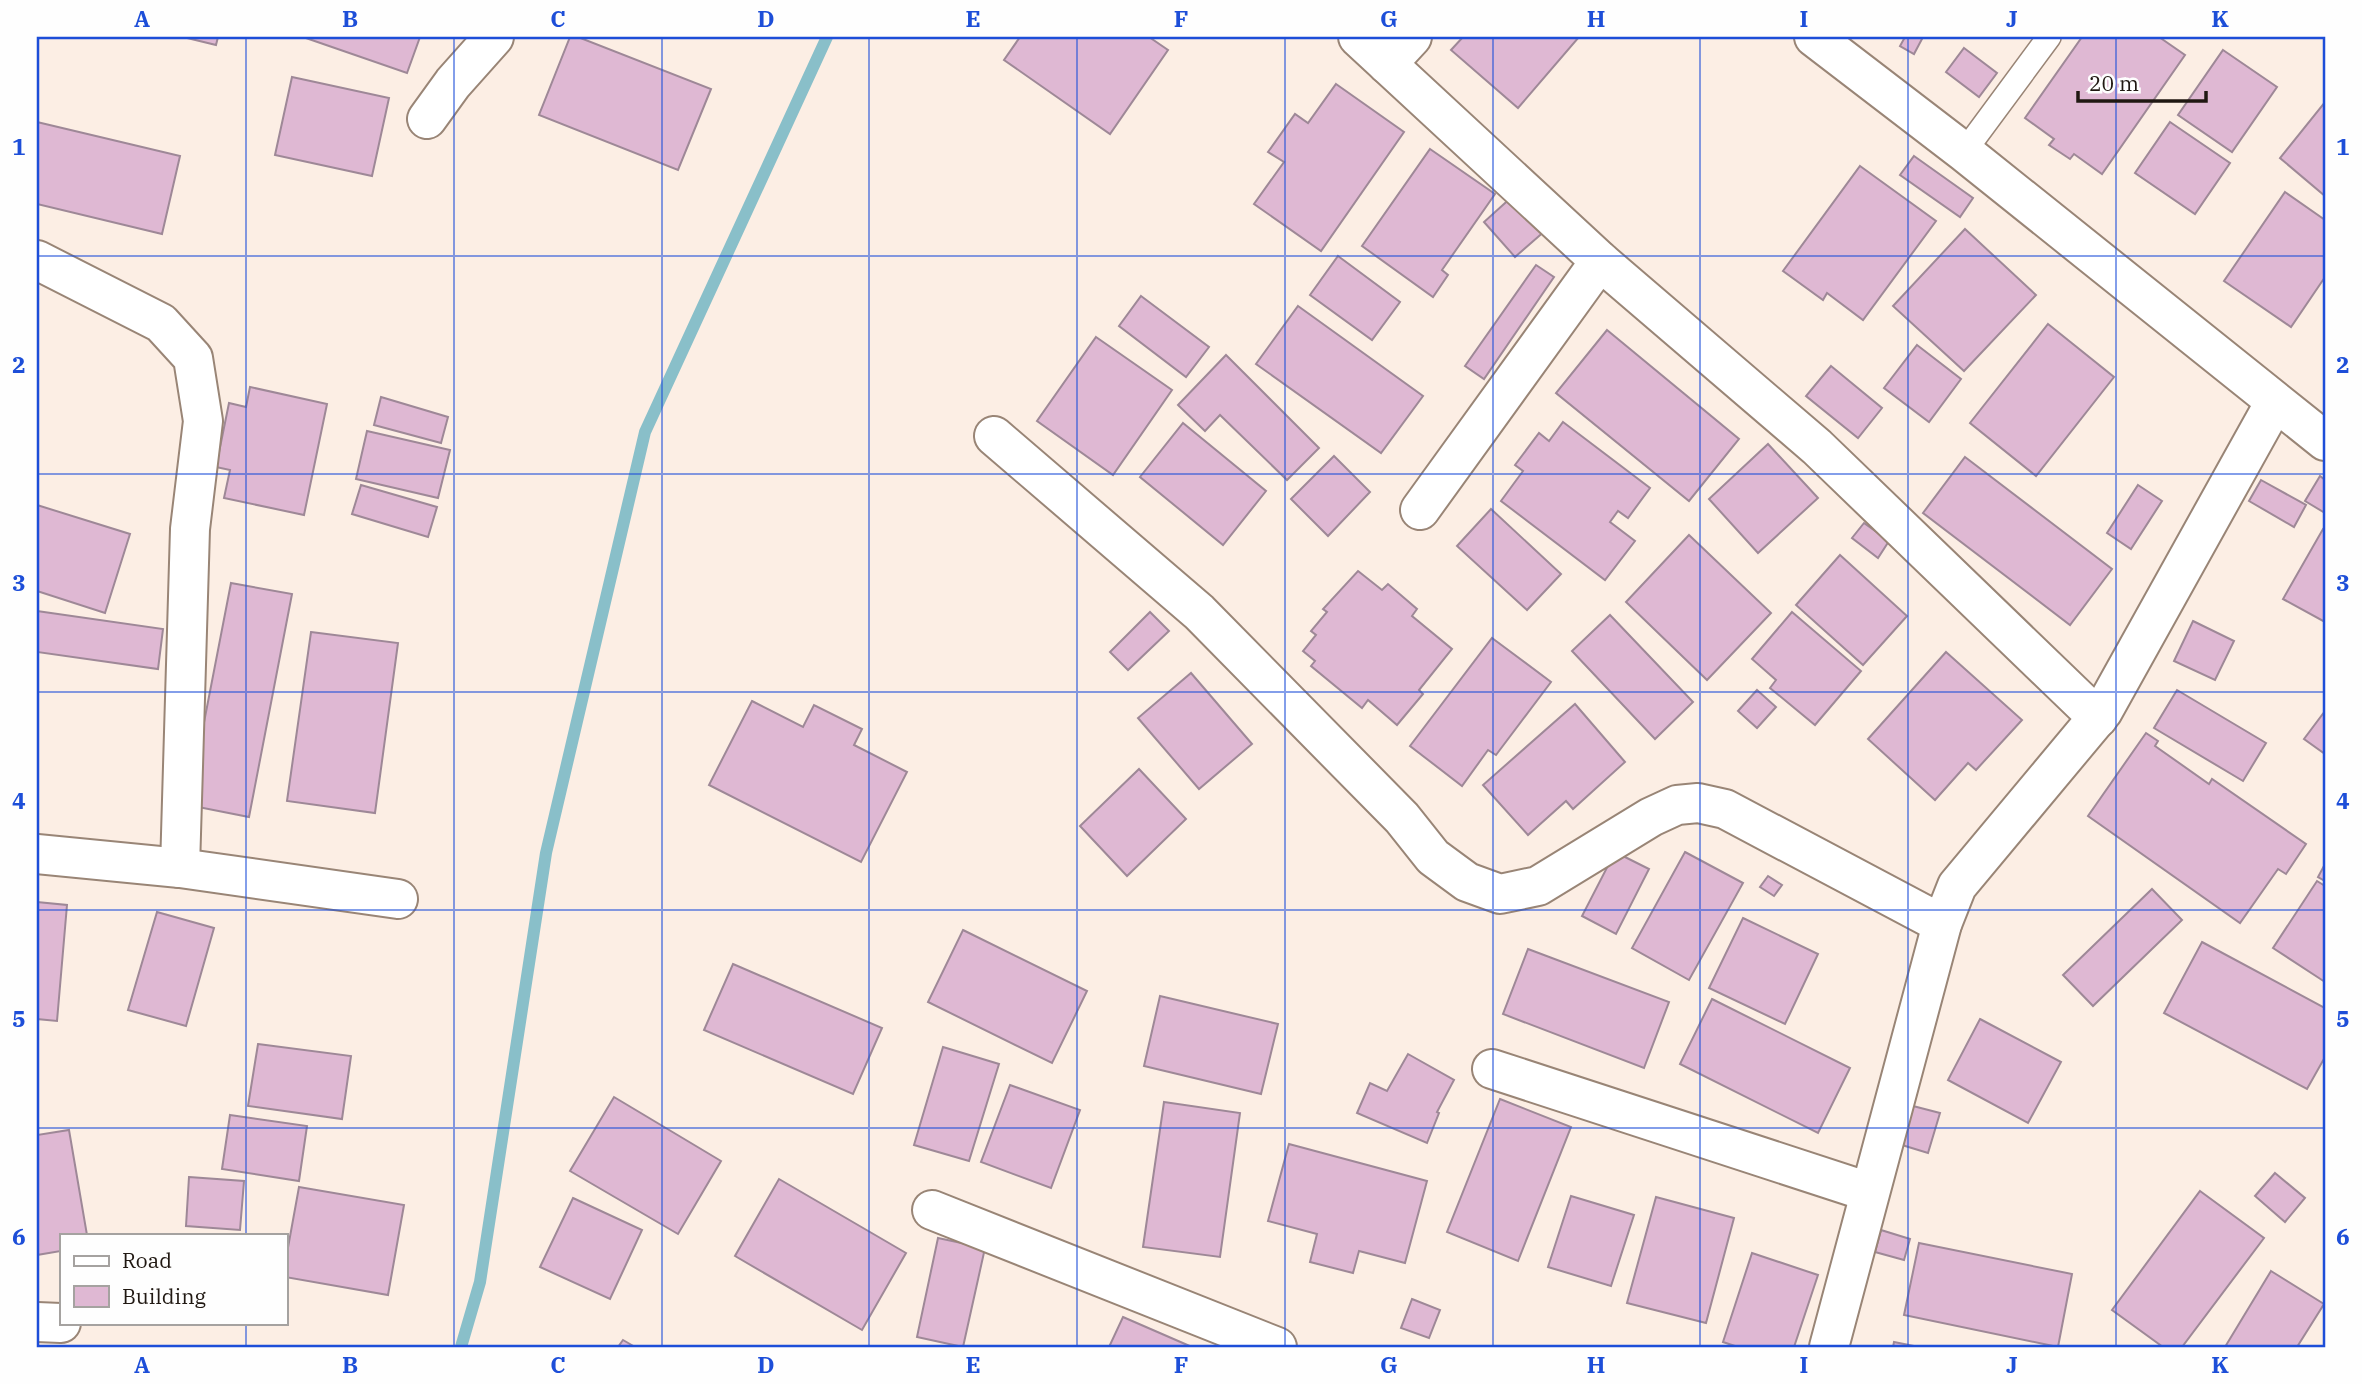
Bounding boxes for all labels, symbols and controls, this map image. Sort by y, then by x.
text: A [134,3,150,33]
text: B [342,3,358,33]
text: C [550,3,566,33]
text: D [757,3,775,33]
text: E [965,3,981,33]
text: F [1174,3,1188,33]
text: G [1380,3,1398,33]
text: H [1587,3,1605,33]
text: I [1800,3,1808,33]
text: J [2006,3,2018,33]
text: K [2211,3,2229,33]
scale bar [2078,60,2206,104]
text: 20 m [2089,69,2139,97]
text: 1 [12,131,26,161]
text: 1 [2336,131,2350,161]
text: 2 [12,349,26,379]
text: 2 [2336,349,2350,379]
text: 3 [12,567,26,597]
text: 3 [2336,567,2350,597]
text: 4 [12,785,26,815]
text: 4 [2336,785,2350,815]
text: 5 [12,1003,26,1033]
text: 5 [2336,1003,2350,1033]
text: 6 [12,1221,26,1251]
text: 6 [2336,1221,2350,1251]
legend [60,1234,287,1324]
text: Road [122,1246,172,1274]
text: Building [122,1282,207,1310]
text: A [134,1349,150,1379]
text: B [342,1349,358,1379]
text: C [550,1349,566,1379]
text: D [757,1349,775,1379]
text: E [965,1349,981,1379]
text: F [1174,1349,1188,1379]
text: G [1380,1349,1398,1379]
text: H [1587,1349,1605,1379]
text: I [1800,1349,1808,1379]
text: J [2006,1349,2018,1379]
text: K [2211,1349,2229,1379]

